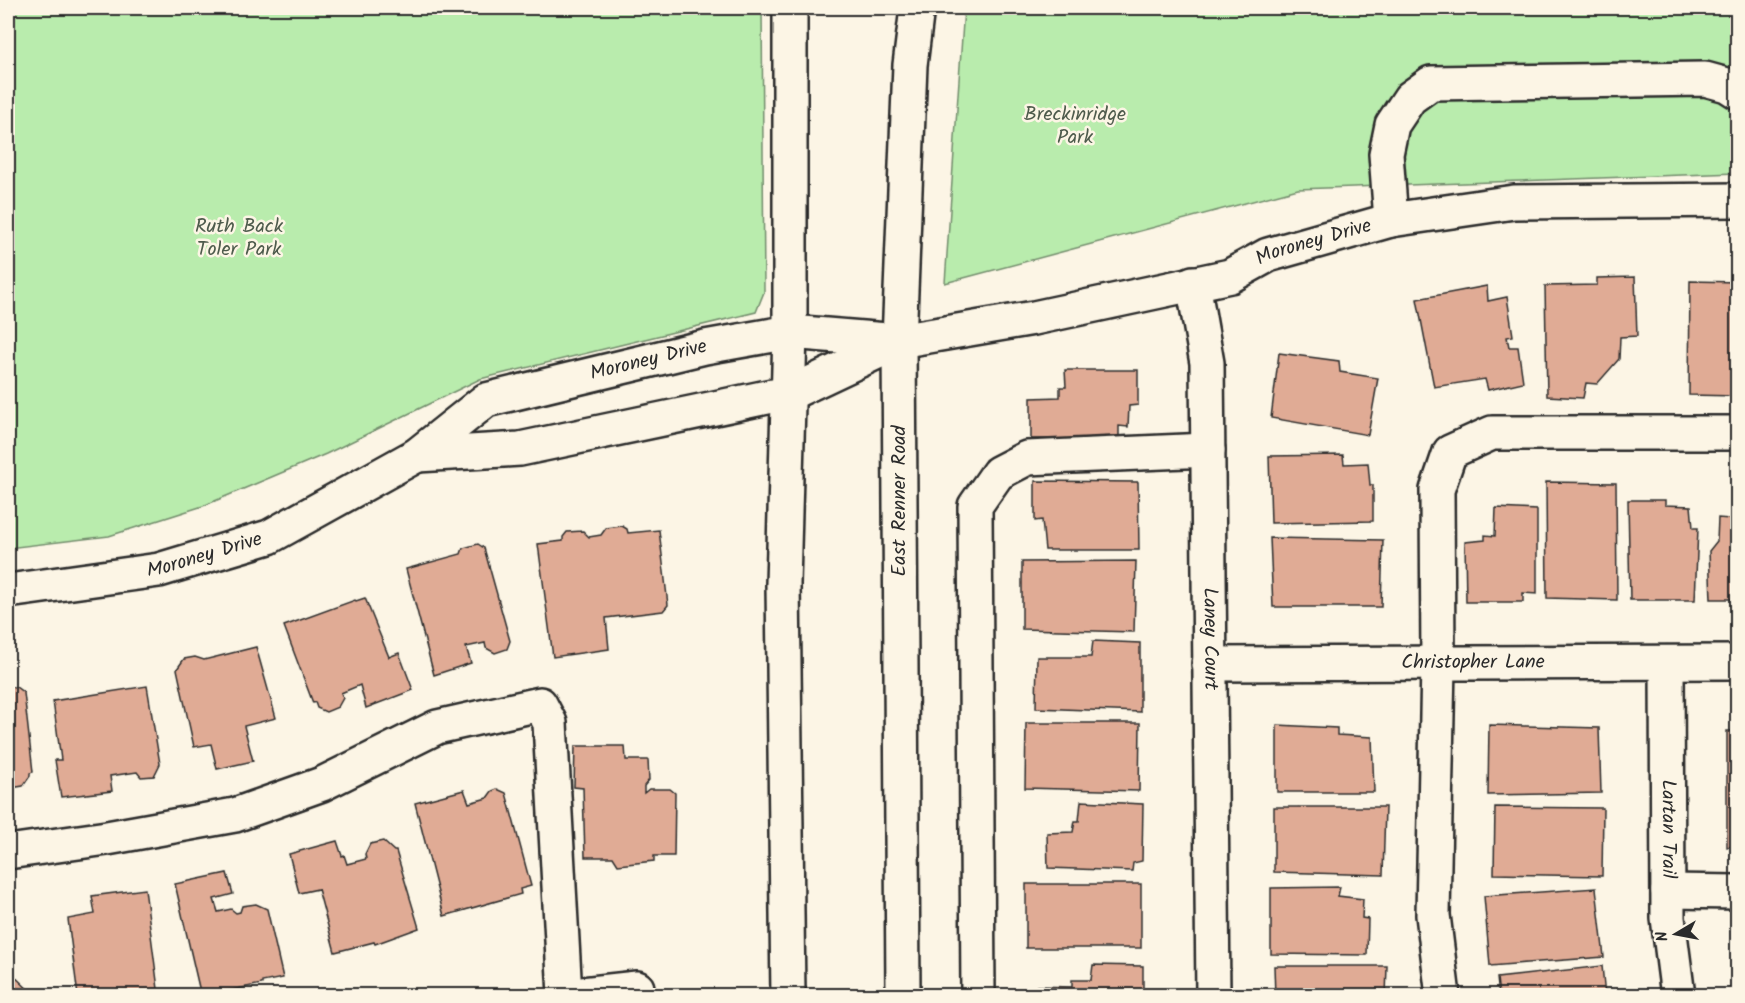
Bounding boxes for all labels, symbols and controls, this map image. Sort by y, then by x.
park label: Breckinridge Park [1024,99,1126,154]
street label: Moroney Drive [1250,210,1375,275]
park label: Ruth Back Toler Park [195,211,284,266]
street label: Moroney Drive [587,331,710,390]
street label: East Renner Road [884,424,916,577]
street label: Moroney Drive [145,524,266,588]
street label: Laney Court [1193,587,1226,690]
street label: Christopher Lane [1401,647,1545,679]
street label: Lartan Trail [1651,779,1684,879]
north arrow [1646,904,1706,964]
text: N [1650,929,1676,943]

